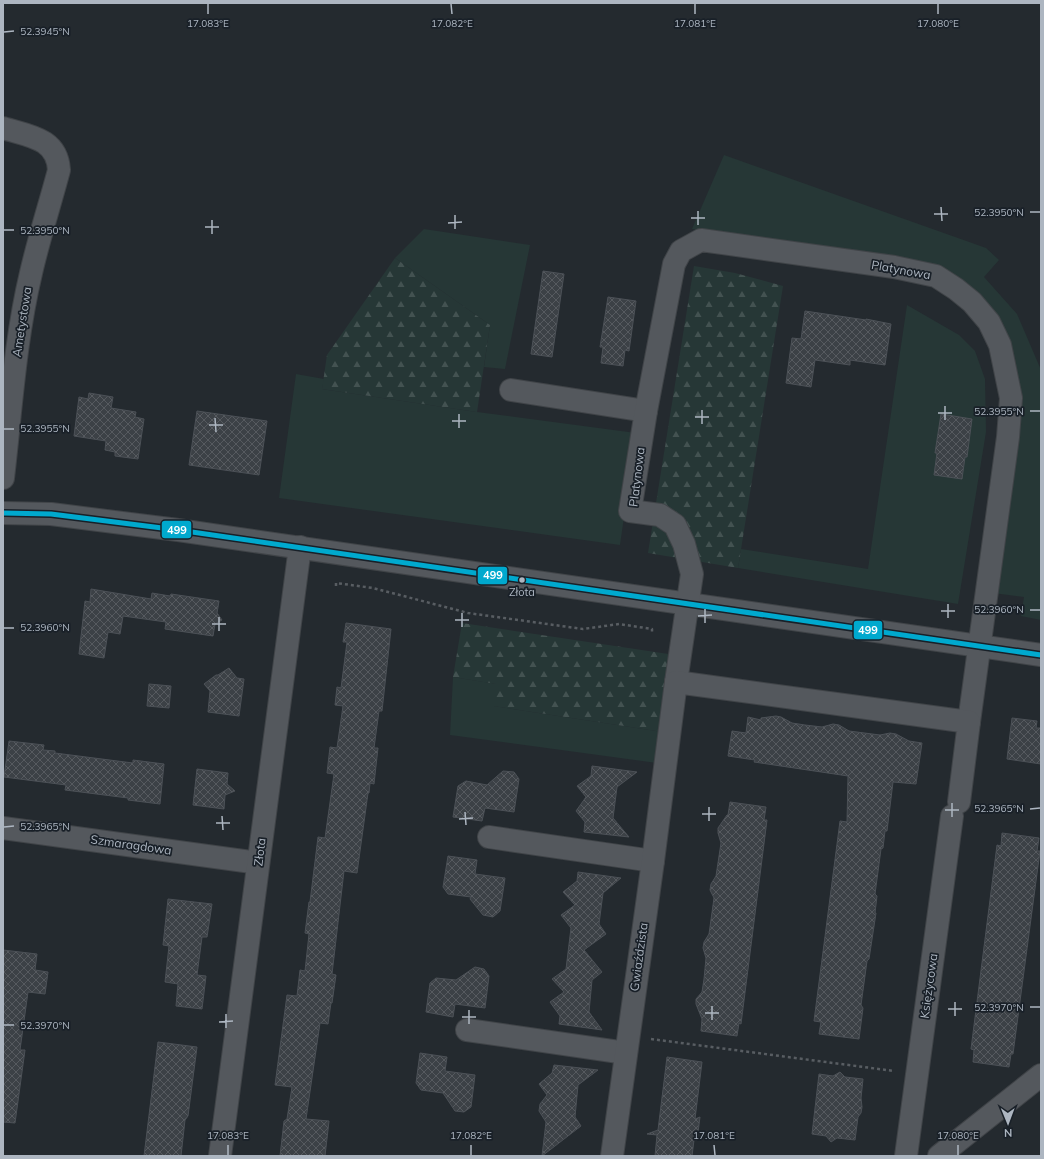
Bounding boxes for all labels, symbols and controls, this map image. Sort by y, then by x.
text: 17.083°E [187,17,229,30]
text: 17.082°E [431,17,473,30]
text: 17.081°E [674,17,716,30]
text: 17.080°E [917,17,959,30]
text: 52.3945°N [20,25,70,38]
text: 52.3950°N [974,206,1024,219]
text: 52.3950°N [20,224,70,237]
street label: Platynowa [870,257,932,282]
street label: Ametystowa [9,286,34,358]
text: 52.3955°N [974,405,1024,418]
text: 52.3955°N [20,422,70,435]
street label: Platynowa [625,446,648,508]
line badge: 499 [161,520,192,539]
text: 499 [167,523,187,537]
line badge: 499 [477,566,508,585]
text: 499 [483,568,503,582]
marker: Złota [517,575,527,585]
place label: Złota [509,585,535,599]
text: 52.3960°N [974,603,1024,616]
line badge: 499 [853,620,883,640]
text: 52.3960°N [20,621,70,634]
text: 499 [858,623,878,637]
text: 52.3965°N [974,802,1024,815]
text: 52.3965°N [20,820,70,833]
street label: Szmaragdowa [90,831,173,858]
street label: Złota [250,837,269,867]
street label: Gwiaździsta [626,922,651,992]
street label: Księżycowa [917,953,940,1019]
text: 52.3970°N [974,1001,1024,1014]
text: 52.3970°N [20,1019,70,1032]
north arrow [988,1103,1028,1143]
text: N [1004,1126,1012,1140]
text: 17.083°E [207,1129,249,1142]
text: 17.082°E [450,1129,492,1142]
text: 17.081°E [693,1129,735,1142]
text: 17.080°E [937,1129,979,1142]

